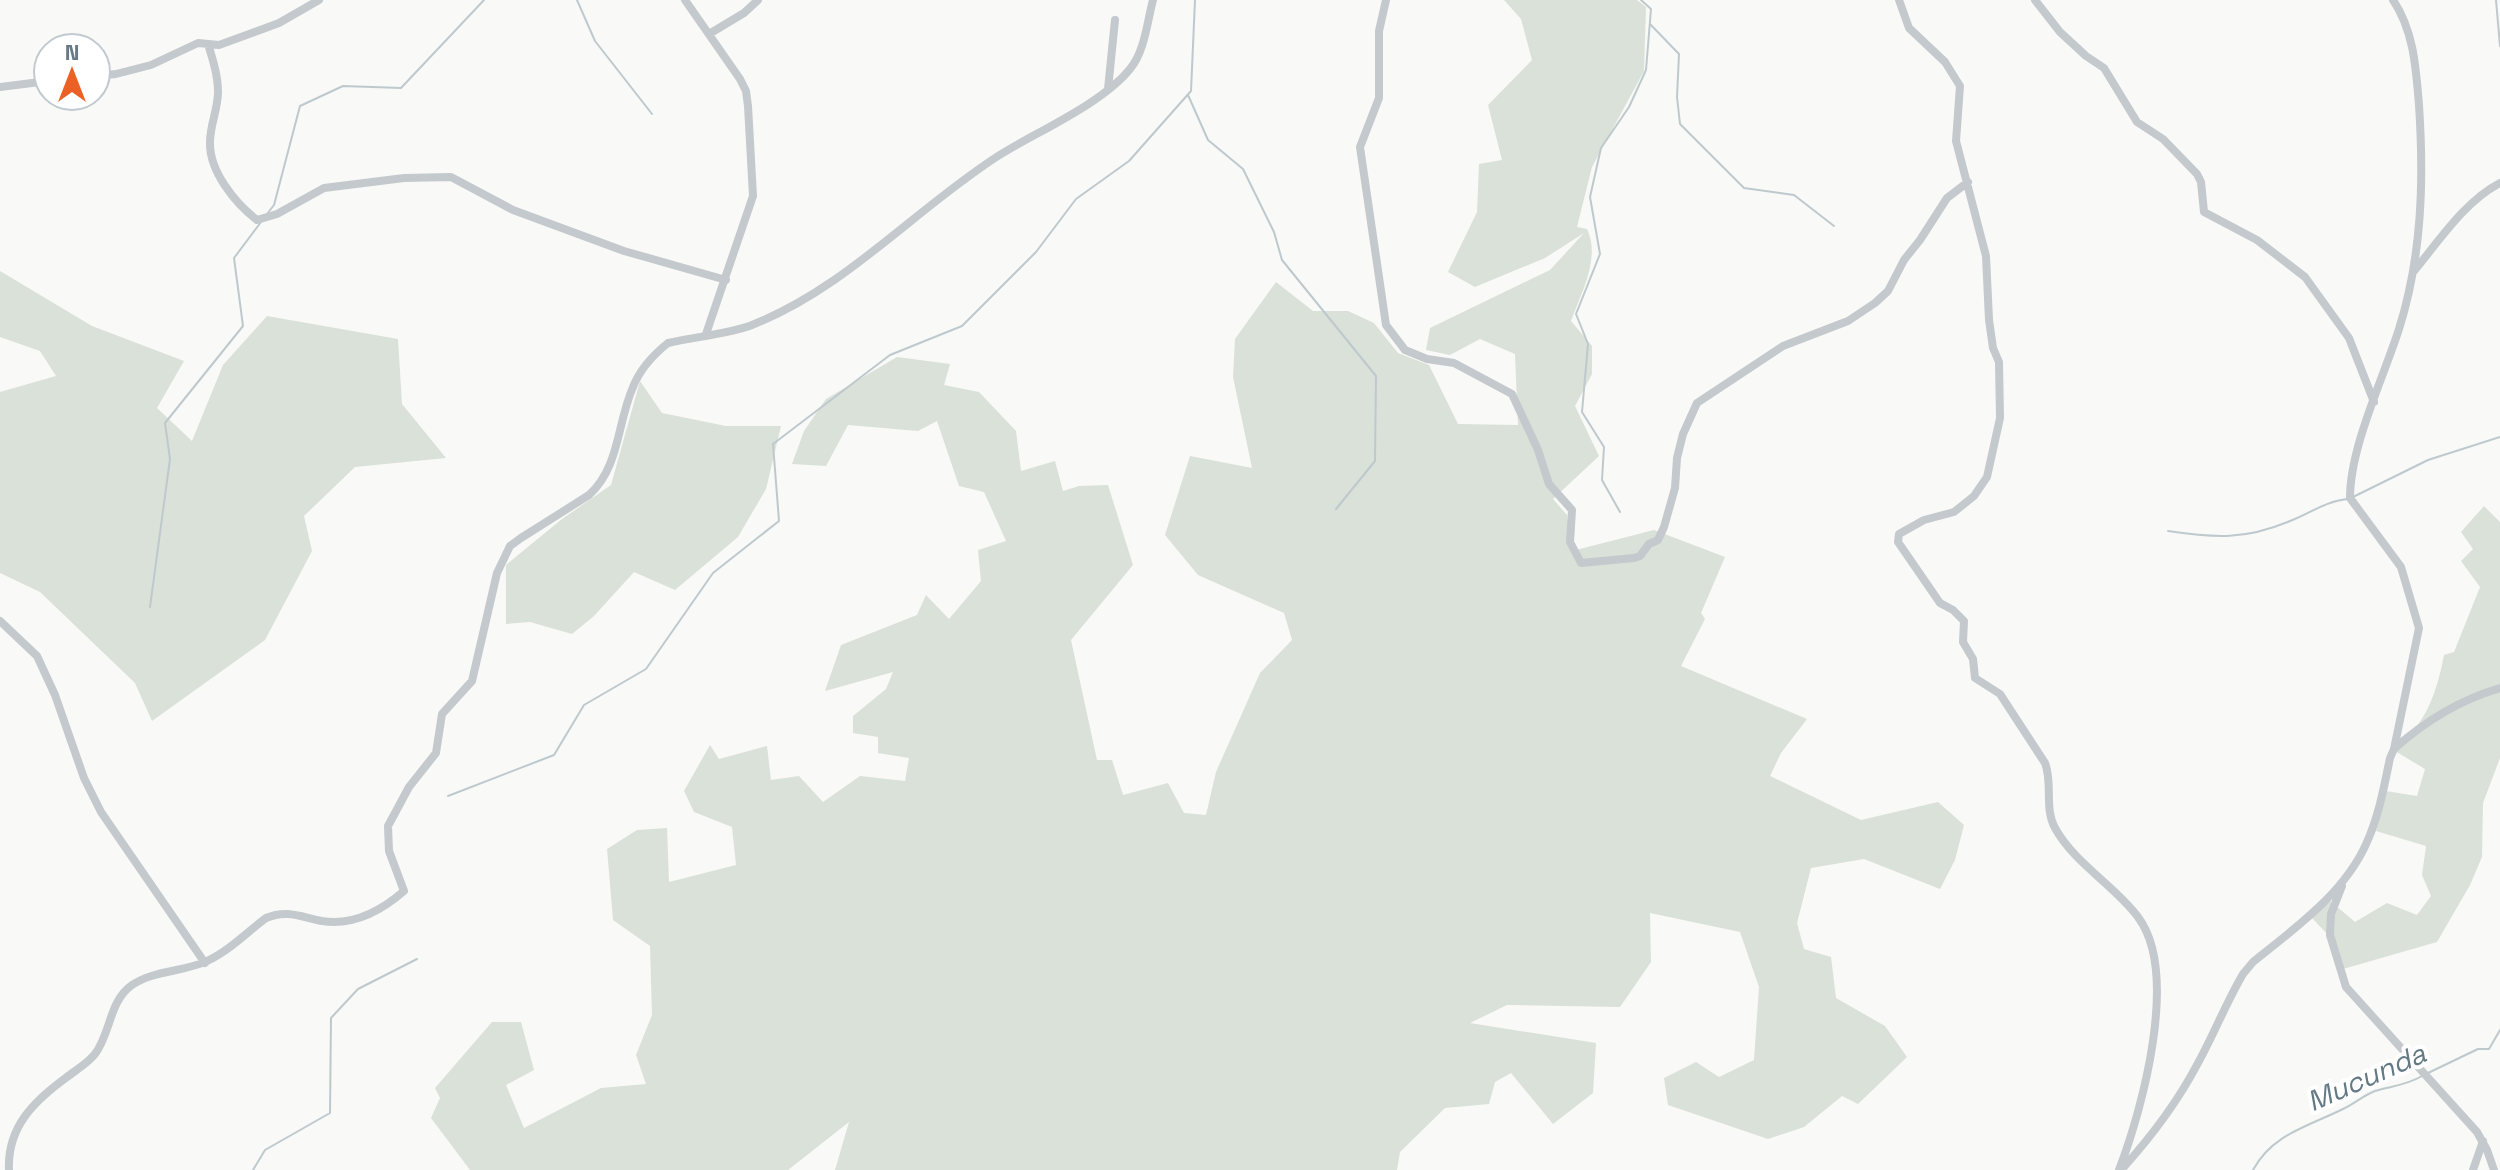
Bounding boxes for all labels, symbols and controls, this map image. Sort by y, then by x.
north arrow [32,32,112,112]
text: N [65,38,79,66]
water label: Mucunda [2301,1034,2432,1119]

